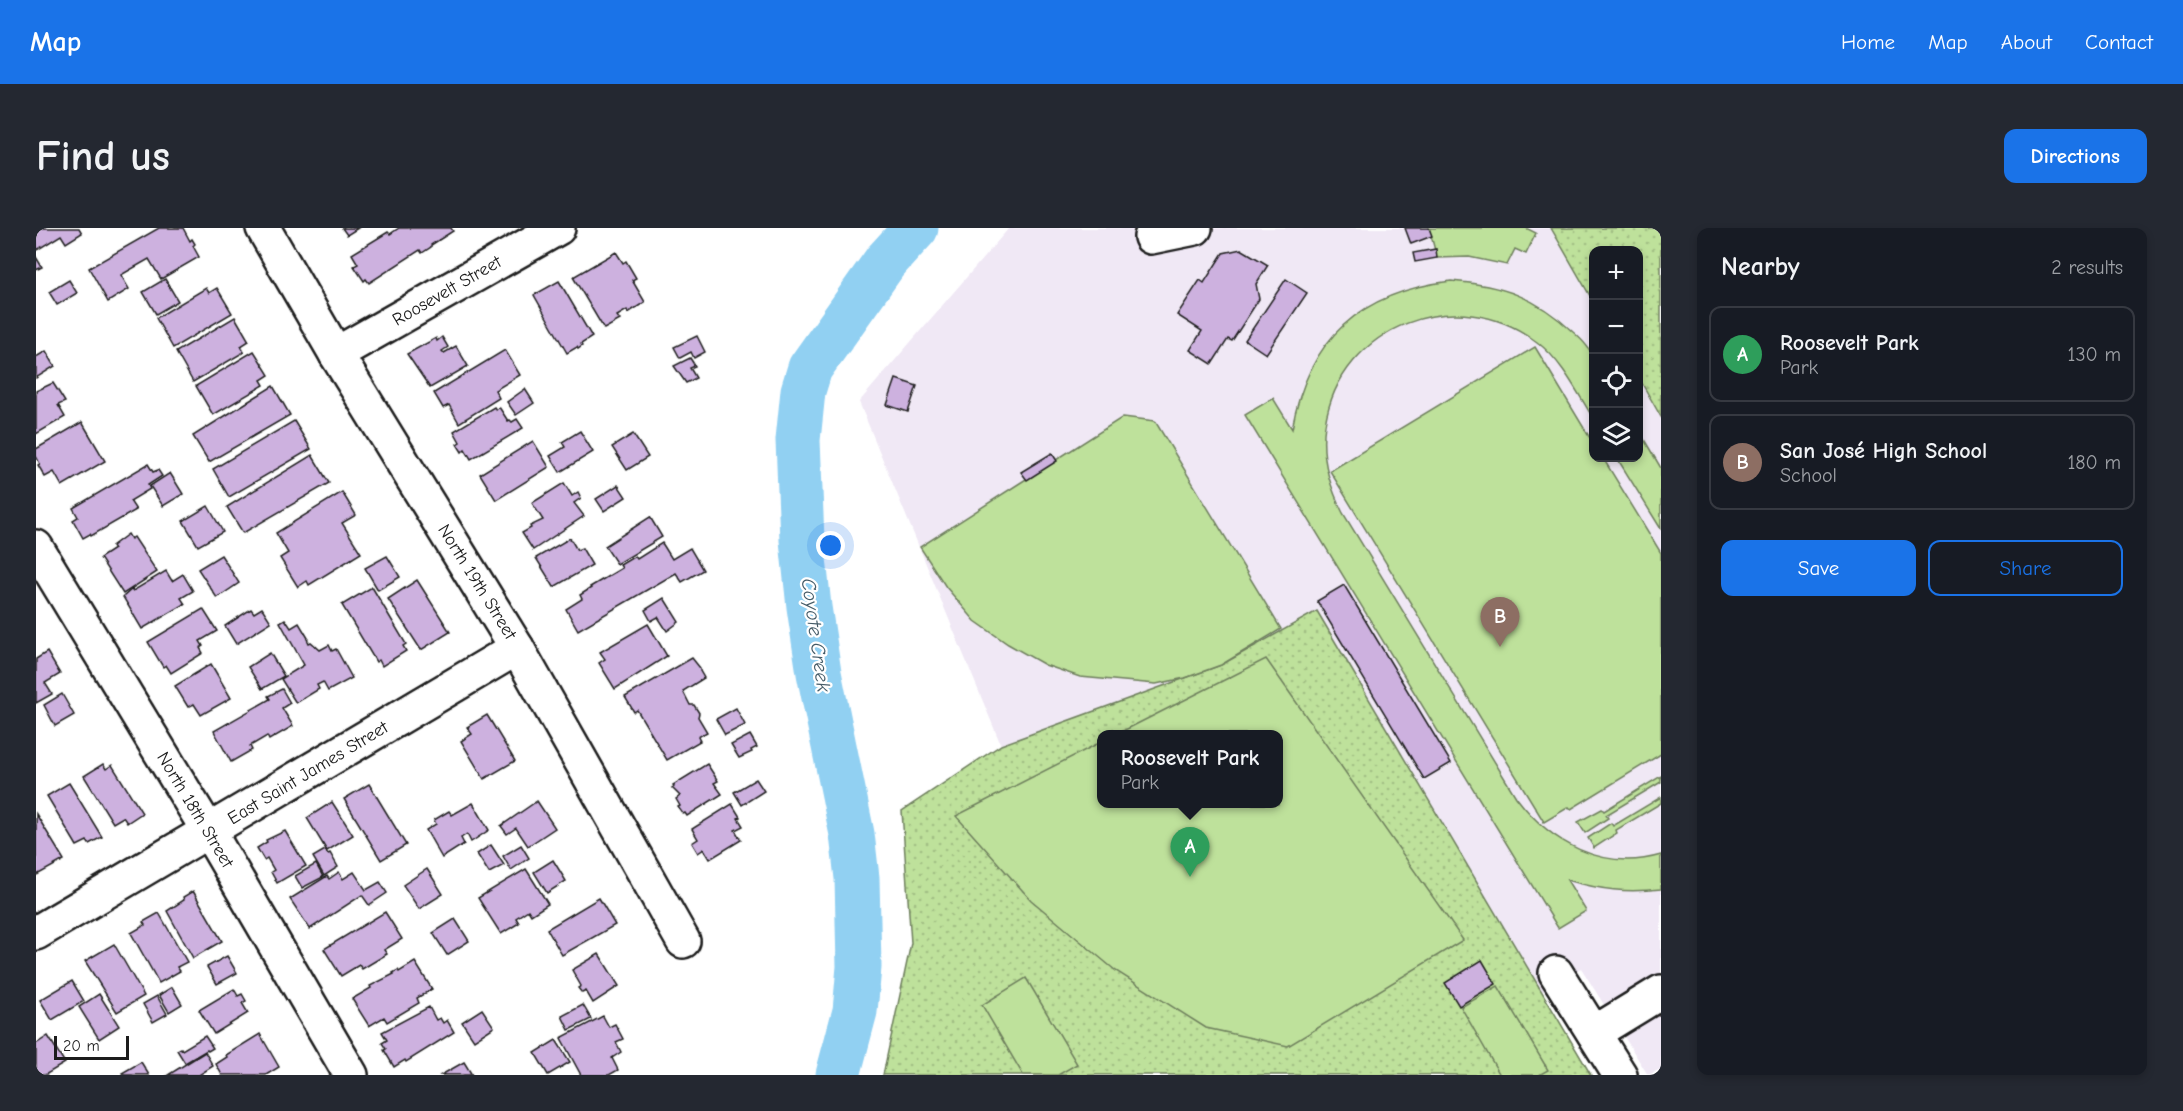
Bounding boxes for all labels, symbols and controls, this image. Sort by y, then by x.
text: Map [30,26,81,58]
text: Home [1841,30,1895,54]
text: Map [1928,30,1968,54]
text: About [2001,30,2052,54]
text: Contact [2085,30,2153,54]
button: Directions [2004,129,2147,183]
text: Find us [36,132,170,181]
map controls [1589,246,1643,462]
button: + [1589,246,1643,300]
street label: Roosevelt Street [389,251,506,331]
text: Nearby [1721,252,1800,282]
text: 2 results [2051,256,2123,279]
button: − [1589,300,1643,354]
text: Roosevelt Park [1780,330,1919,356]
text: A [1737,343,1748,366]
text: 130 m [2068,343,2121,366]
button: locate [1589,354,1643,408]
text: Park [1780,356,1818,379]
button: layers [1589,408,1643,462]
text: San José High School [1780,438,1987,464]
text: B [1736,451,1749,474]
text: 180 m [2067,451,2121,474]
text: School [1780,464,1837,487]
street label: North 19th Street [433,521,521,644]
your location [816,531,845,560]
button: Save [1721,540,1916,596]
button: Share [1928,540,2123,596]
water label: Coyote Creek [797,577,835,694]
pin: B [1480,598,1520,647]
street label: East Saint James Street [224,716,393,829]
popup [1097,730,1283,808]
text: Roosevelt Park [1121,745,1259,771]
street label: North 18th Street [152,748,238,873]
text: Park [1121,771,1159,794]
pin: A [1170,828,1210,877]
scale bar [54,1033,129,1060]
text: 20 m [63,1037,100,1055]

